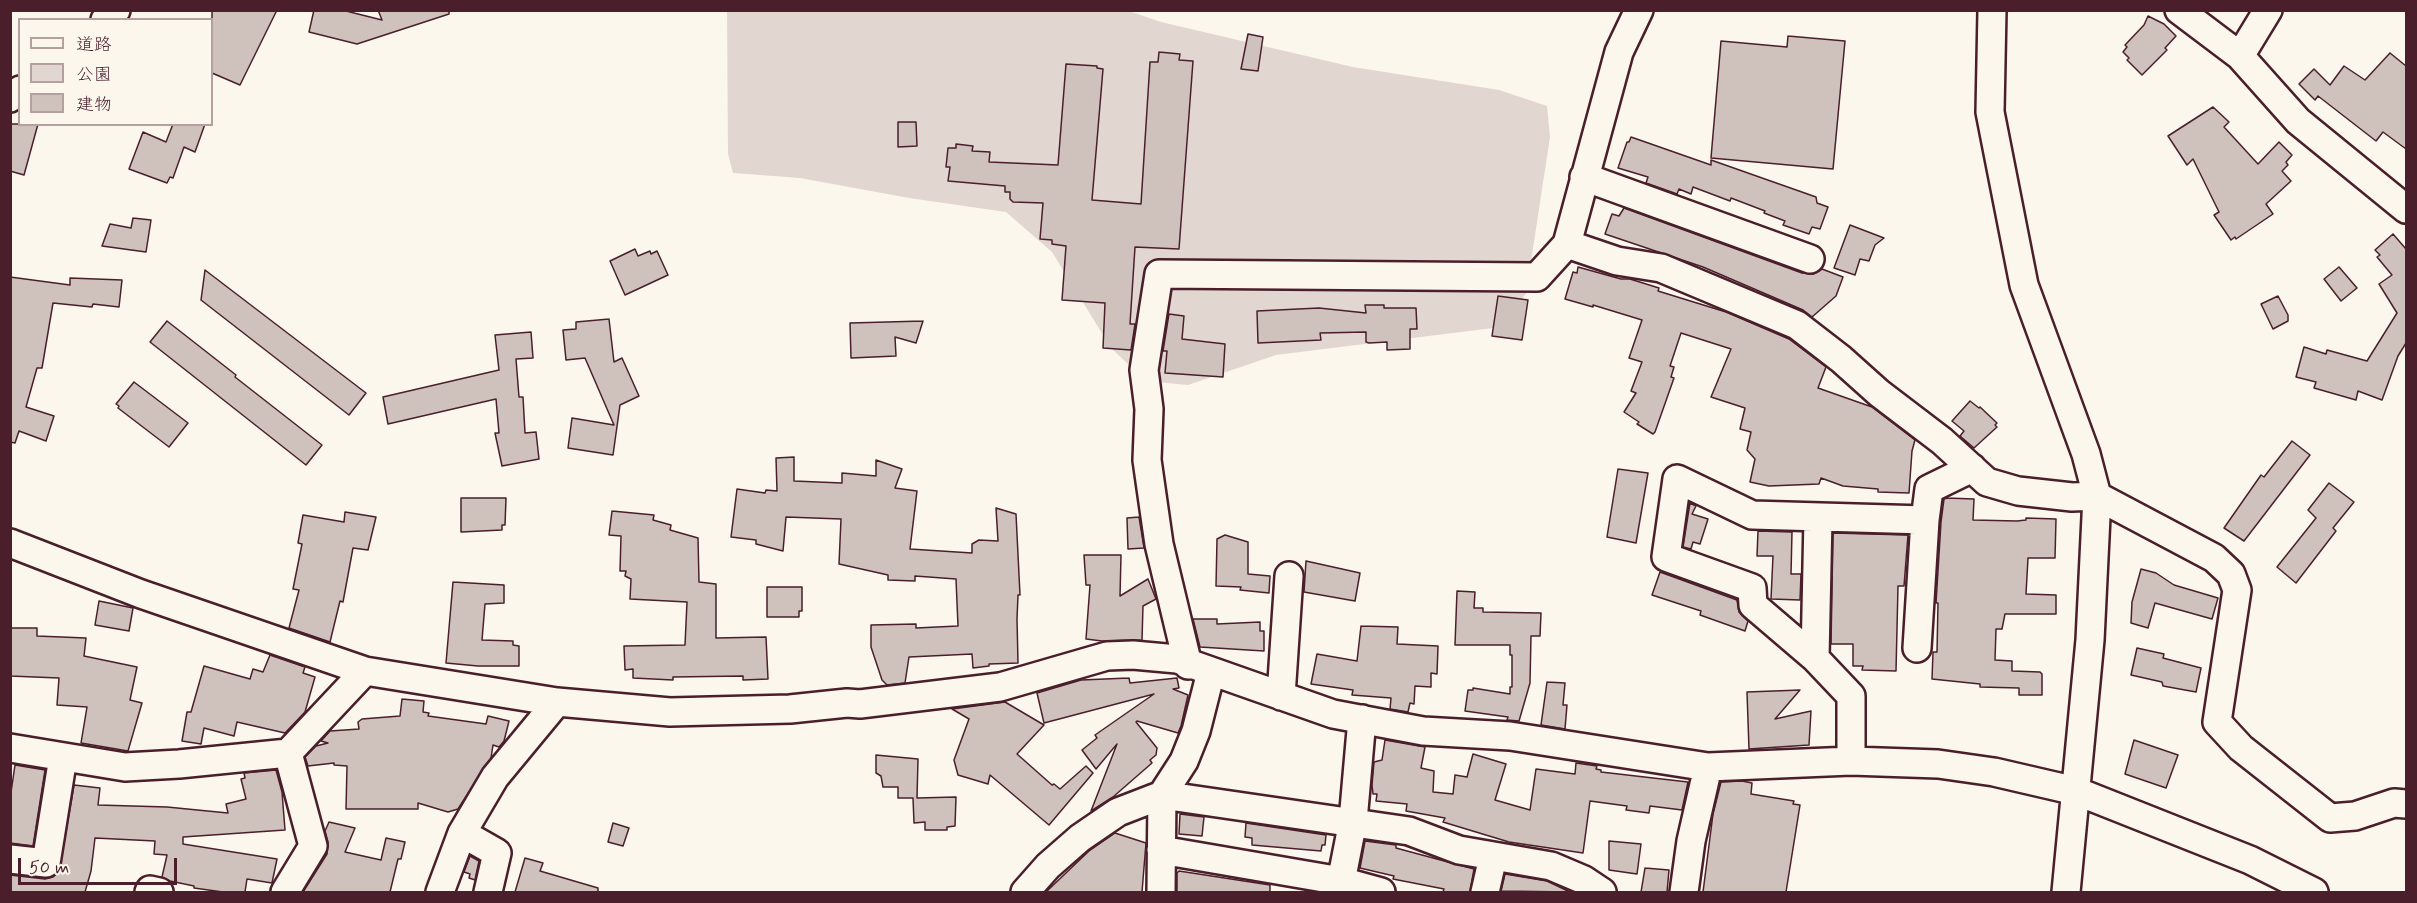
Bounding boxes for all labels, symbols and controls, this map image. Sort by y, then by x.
legend [18,18,213,126]
text: 道路 [76,33,112,57]
text: 公園 [76,63,112,87]
text: 建物 [76,93,112,117]
scale bar [21,846,180,884]
text: 50 m [29,856,69,880]

